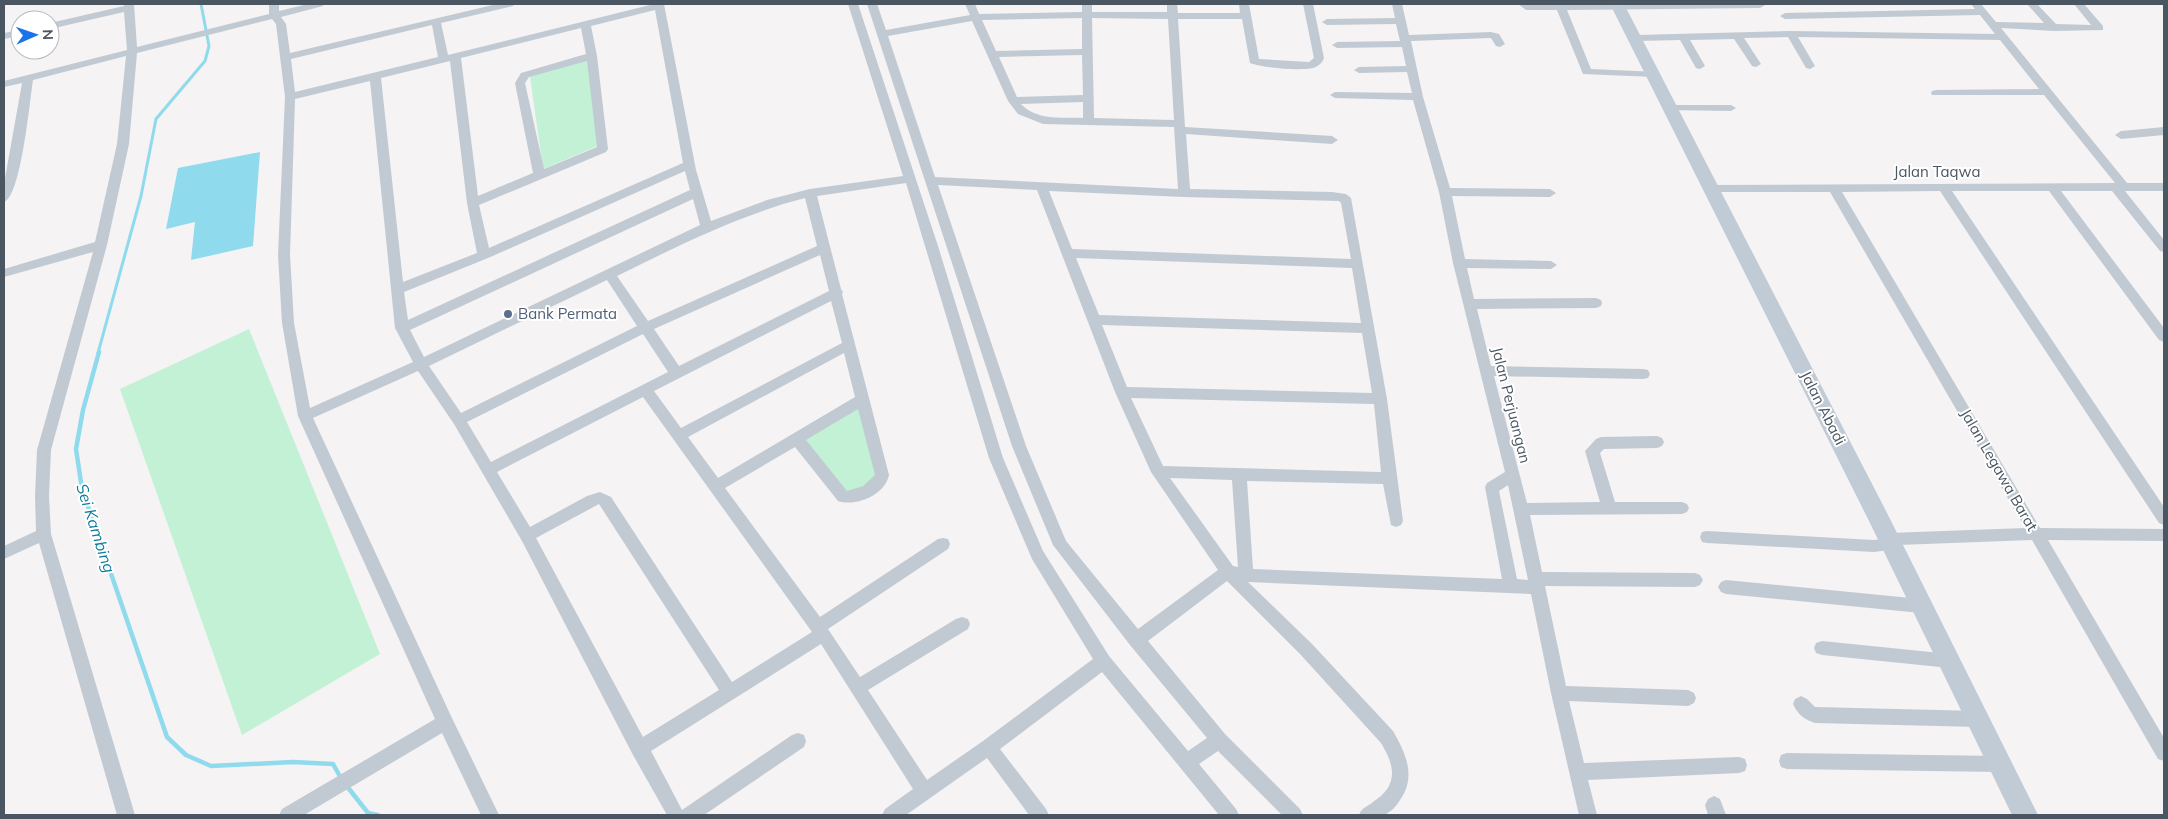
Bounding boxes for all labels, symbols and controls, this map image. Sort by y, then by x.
north arrow [10,10,60,60]
text: N [39,29,57,40]
street label: Jalan Taqwa [1893,162,1981,181]
place label: Bank Permata [518,304,617,323]
marker: Bank Permata [502,308,514,320]
street label: Jalan Perjuangan [1488,345,1535,465]
street label: Jalan Abadi [1797,367,1850,448]
street label: Jalan Legawa Barat [1957,405,2042,534]
water label: Sei Kambing [72,481,120,576]

